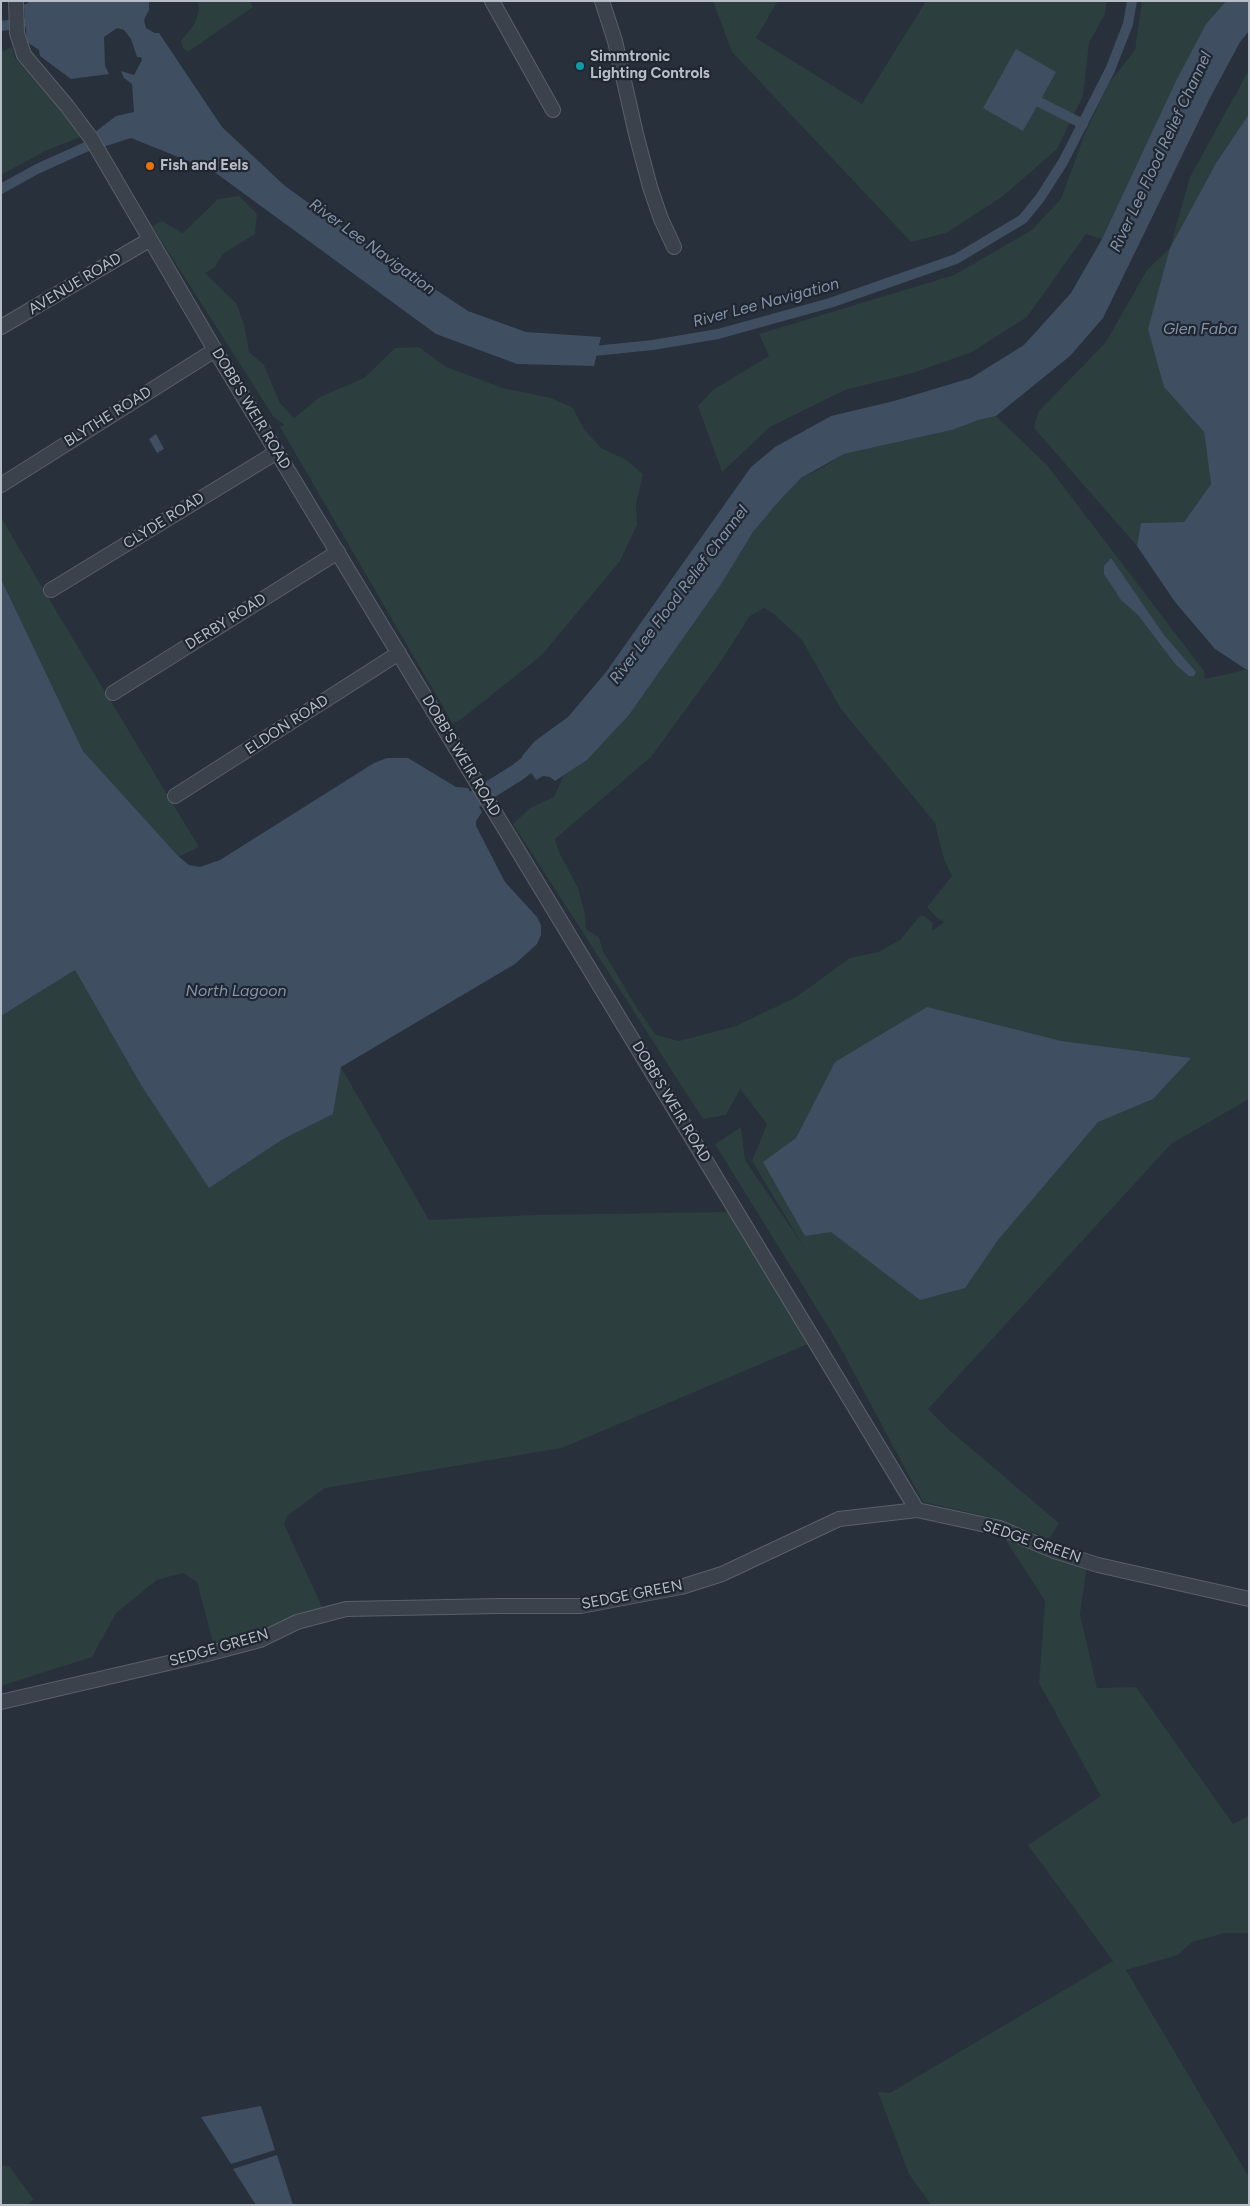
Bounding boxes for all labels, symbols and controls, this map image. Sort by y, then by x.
place label: Simmtronic Lighting Controls [590,48,710,83]
water label: River Lee Flood Relief Channel [1106,49,1216,255]
marker: Simmtronic Lighting Controls [574,60,586,72]
place label: Fish and Eels [160,157,248,175]
marker: Fish and Eels [144,160,156,172]
water label: River Lee Navigation [305,195,439,299]
street label: AVENUE ROAD [25,249,125,319]
water label: River Lee Navigation [691,274,841,332]
water label: Glen Faba [1163,319,1237,339]
street label: DOBB'S WEIR ROAD [208,345,294,473]
street label: BLYTHE ROAD [61,383,155,451]
street label: CLYDE ROAD [120,489,208,553]
water label: River Lee Flood Relief Channel [606,502,752,688]
street label: DERBY ROAD [182,590,270,654]
street label: ELDON ROAD [242,691,332,759]
street label: DOBB'S WEIR ROAD [418,692,504,820]
water label: North Lagoon [186,981,286,1001]
street label: DOBB'S WEIR ROAD [628,1038,714,1166]
street label: SEDGE GREEN [981,1517,1083,1567]
street label: SEDGE GREEN [580,1576,684,1614]
street label: SEDGE GREEN [167,1625,271,1671]

